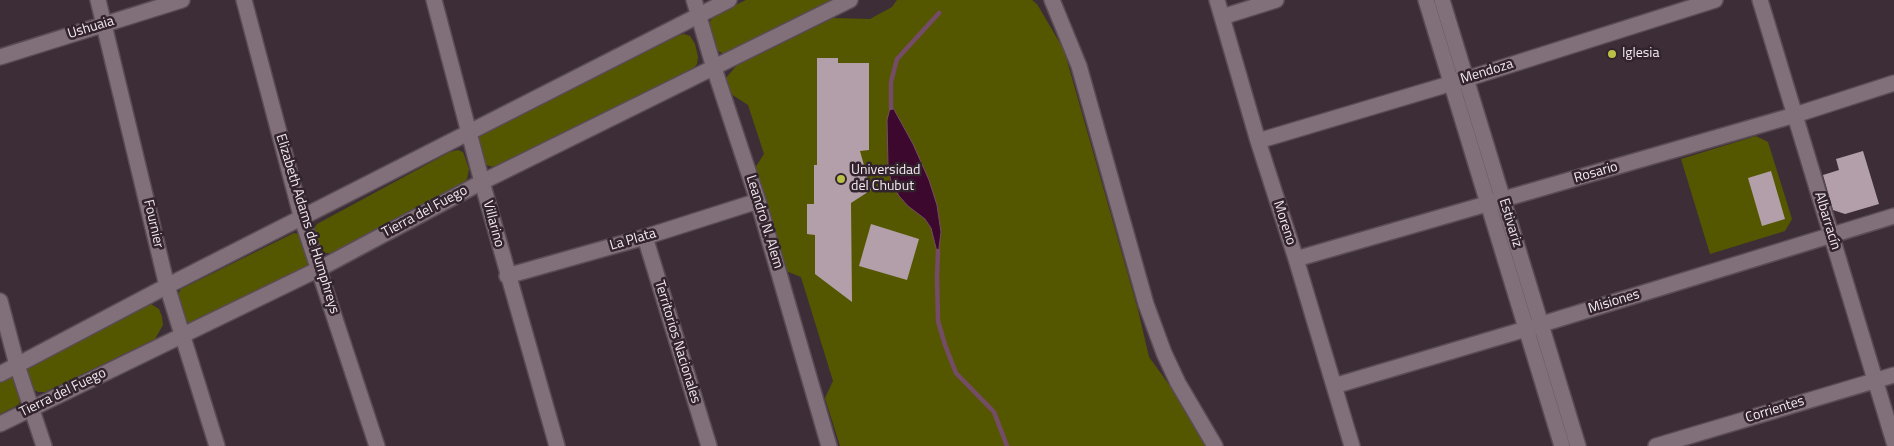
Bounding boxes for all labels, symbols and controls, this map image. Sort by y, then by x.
street label: Ushuaia [66,13,116,43]
place label: Iglesia [1622,46,1659,62]
marker: Iglesia [1606,48,1618,60]
street label: Mendoza [1459,56,1515,88]
street label: Elizabeth Adams de Humphreys [272,132,342,316]
street label: Rosario [1572,159,1620,187]
place label: Universidad del Chubut [851,163,921,196]
street label: Leandro N. Alem [742,173,786,271]
marker: Universidad del Chubut [835,173,847,185]
street label: Tierra del Fuego [379,182,471,242]
street label: Albarracín [1810,190,1844,252]
street label: Estivariz [1495,197,1525,249]
street label: Fournier [139,198,167,250]
street label: Villarino [479,199,507,249]
street label: Moreno [1269,199,1299,247]
street label: La Plata [608,225,658,255]
street label: Territorios Nacionales [650,279,704,405]
street label: Misiones [1586,286,1642,318]
street label: Tierra del Fuego [17,365,109,421]
street label: Corrientes [1744,393,1806,427]

